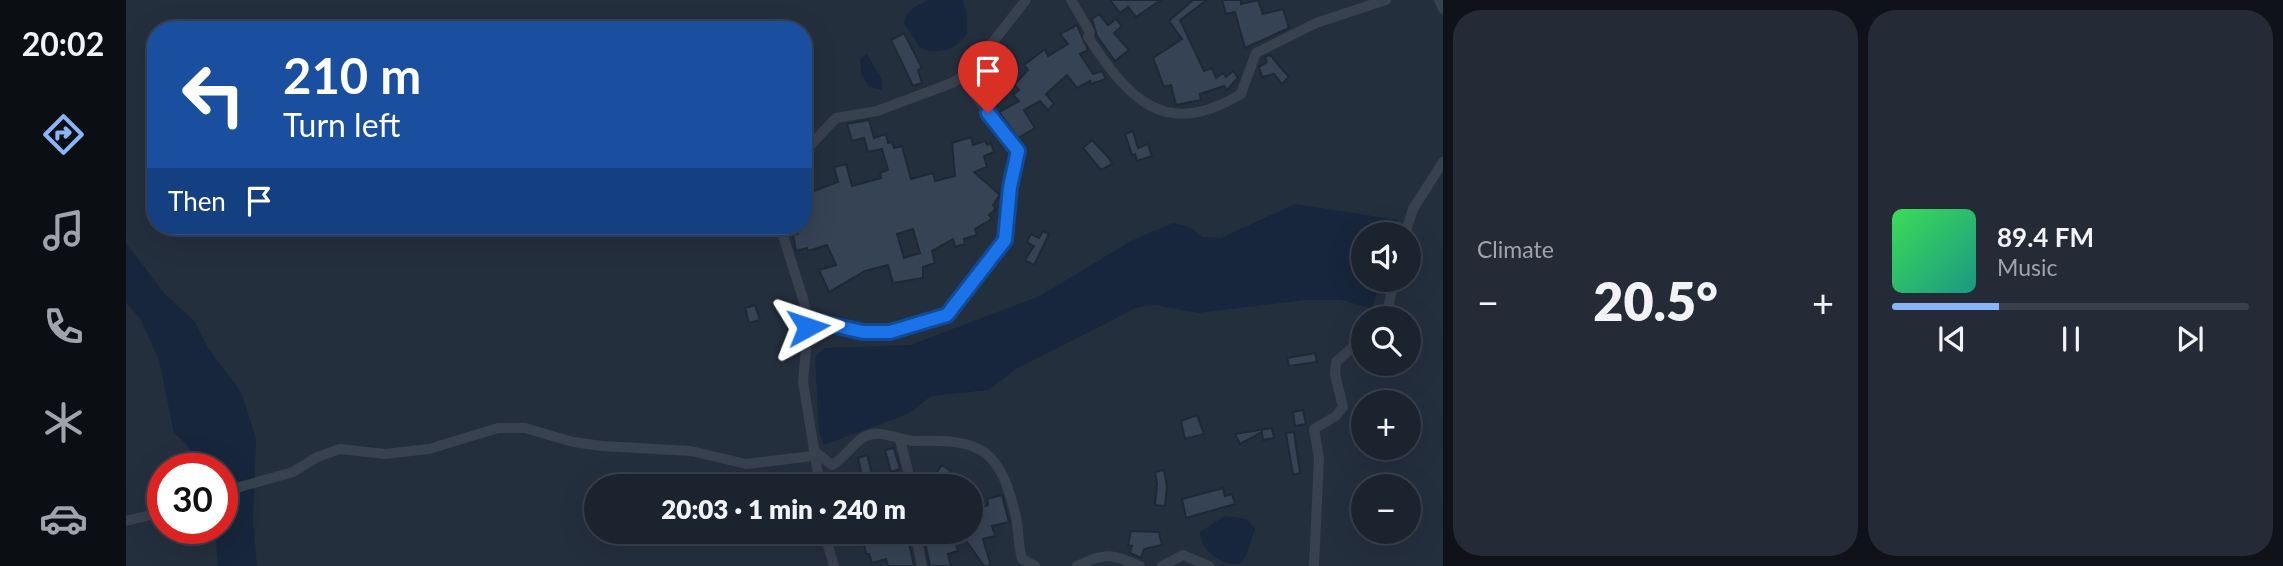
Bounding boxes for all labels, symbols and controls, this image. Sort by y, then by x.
text: 20:02 [22,24,104,63]
pin [958,41,1018,113]
text: 210 m [283,46,421,104]
icon: left [168,49,259,140]
icon: arrive [969,52,1007,90]
text: Turn left [283,105,400,144]
icon: directions [39,110,88,159]
icon: arrive [240,182,278,220]
text: Then [168,185,226,217]
icon: music [39,206,88,255]
text: 89.4 FM [1997,221,2094,253]
map controls [1351,222,1421,544]
button: sound [1351,222,1421,292]
text: Climate [1477,235,1554,263]
text: Music [1997,253,2057,281]
text: 20.5° [1593,270,1718,332]
text: − [1477,279,1499,325]
text: + [1812,279,1834,325]
position arrow [771,290,845,364]
icon: phone [39,302,88,351]
button: search [1351,306,1421,376]
icon: previous [1933,320,1971,358]
icon: pause [2052,320,2090,358]
icon: next [2171,320,2209,358]
button: + [1351,390,1421,460]
icon: climate [39,398,88,447]
speed limit sign: 30 [147,453,238,544]
button: − [1351,474,1421,544]
text: 20:03 · 1 min · 240 m [661,493,906,525]
icon: car [39,494,88,543]

